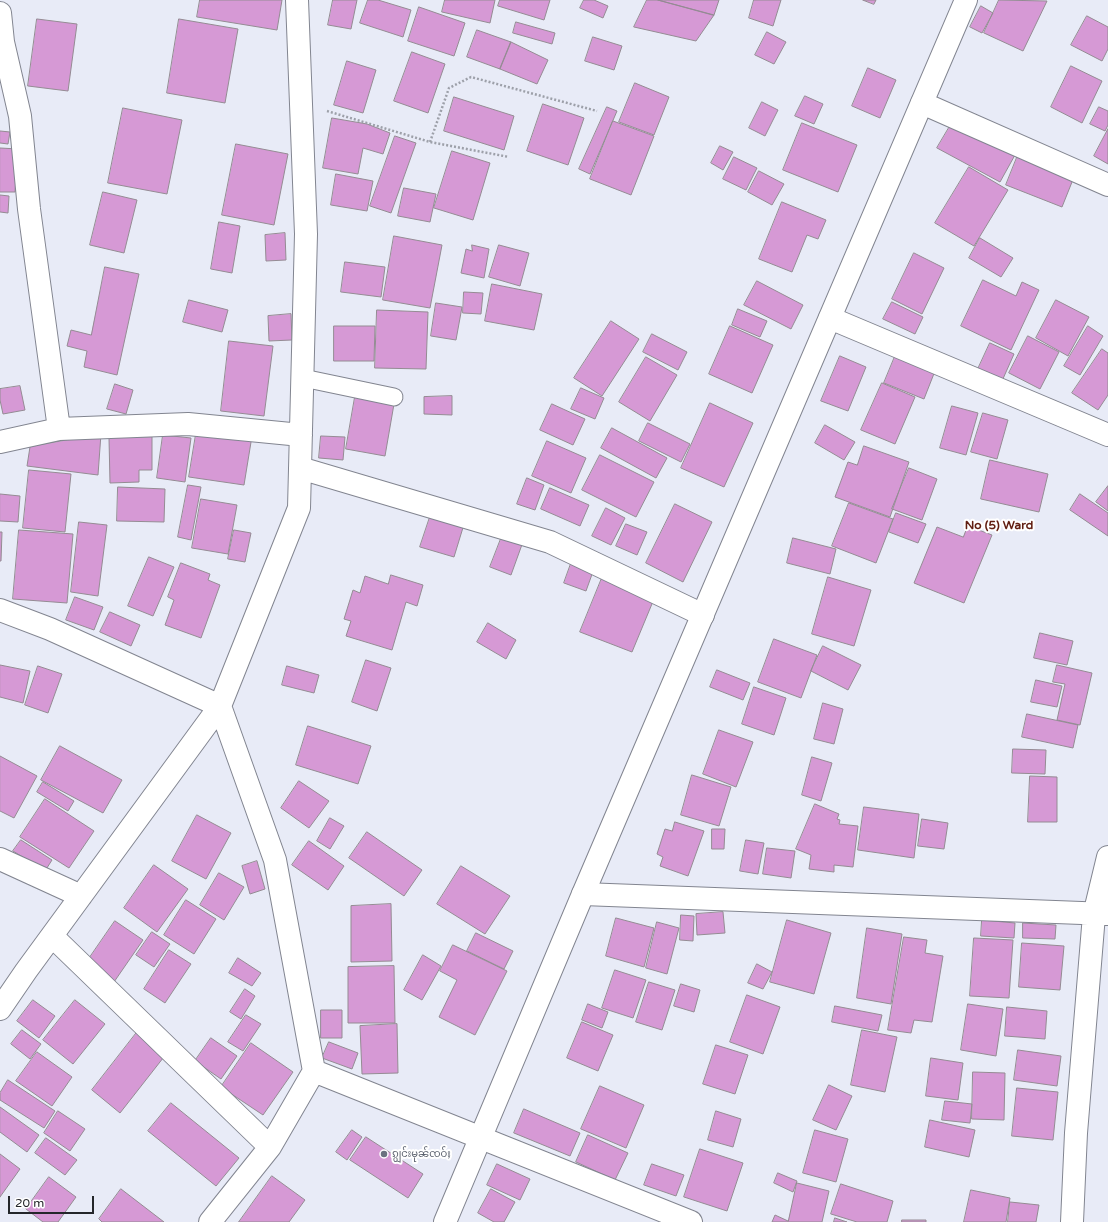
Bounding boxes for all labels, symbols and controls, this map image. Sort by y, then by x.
district label: No (5) Ward [965,519,1033,533]
place label: ၵျွင်းမုၼ်ၸဝ်ႈ [392,1148,451,1160]
marker: ၵျွင်းမုၼ်ၸဝ်ႈ [379,1149,389,1159]
scale bar [10,1188,96,1214]
text: 20 m [15,1196,44,1210]

